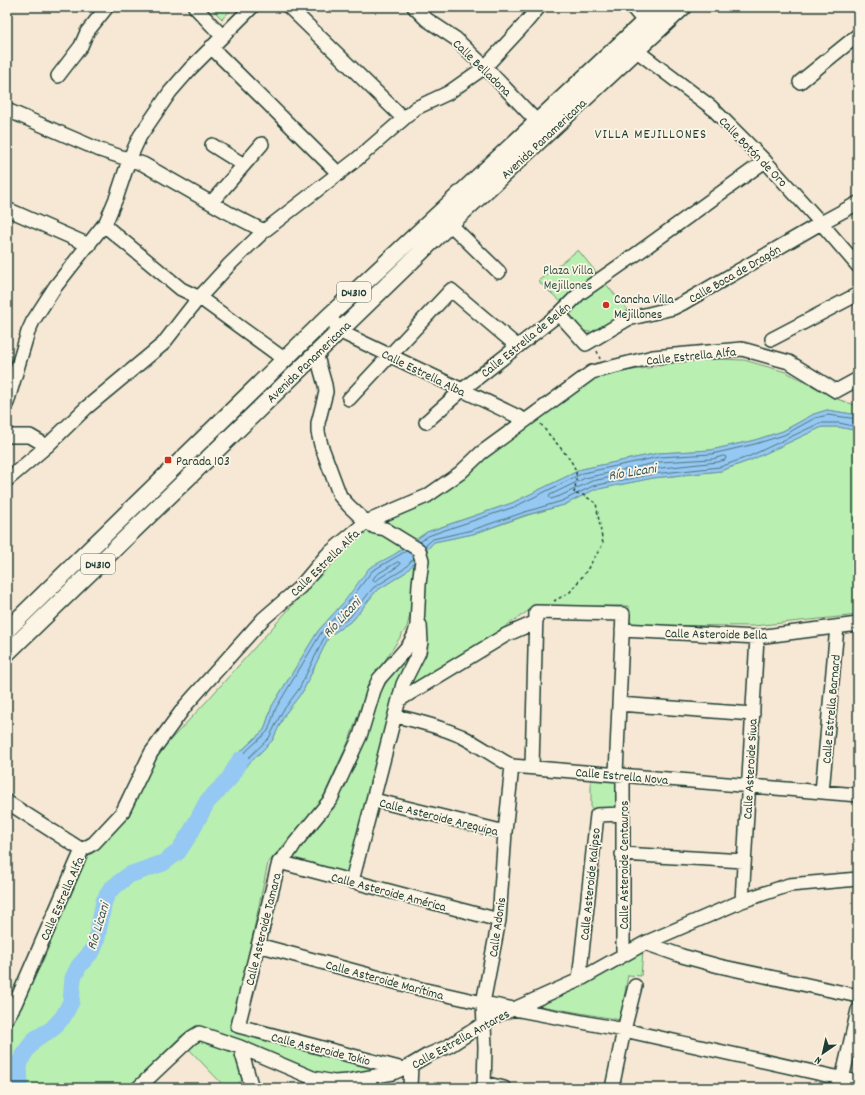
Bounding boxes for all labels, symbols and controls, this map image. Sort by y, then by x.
street label: Calle Belladona [447,36,516,102]
street label: Avenida Panamericana [498,94,592,185]
street label: Calle Botón de Oro [713,113,791,193]
district label: VILLA MEJILLONES [595,125,707,145]
street label: Calle Boca de Dragón [686,241,785,309]
park label: Plaza Villa Mejillones [543,262,594,296]
road number: D4310 [337,282,371,302]
place label: Cancha Villa Mejillones [614,291,675,325]
street label: Calle Estrella de Belén [478,299,576,383]
marker: Cancha Villa Mejillones [601,300,611,310]
street label: Avenida Panamericana [263,317,357,408]
street label: Calle Estrella Alfa [645,343,738,372]
street label: Calle Estrella Alba [378,346,469,403]
place label: Parada 103 [176,453,230,472]
marker: Parada 103 [163,455,173,465]
water label: Río Licani [607,459,660,487]
street label: Calle Estrella Alfa [287,525,365,602]
road number: D4310 [81,554,115,574]
water label: Río Licani [319,592,368,643]
street label: Calle Asteroide Bella [665,625,768,646]
street label: Calle Estrella Barnard [818,654,847,765]
street label: Calle Asteroide Siwa [739,717,764,820]
street label: Calle Estrella Nova [575,764,670,791]
street label: Calle Asteroide Arequipa [377,794,501,843]
street label: Calle Asteroide Centauros [616,801,635,930]
street label: Calle Asteroide Kalipso [576,827,607,941]
street label: Calle Estrella Alfa [36,853,91,944]
street label: Calle Asteroide América [329,869,449,918]
street label: Calle Asteroide Tamara [241,870,288,988]
street label: Calle Adonis [485,896,512,959]
water label: Río Licani [82,898,116,953]
street label: Calle Asteroide Marítima [323,957,446,1007]
street label: Calle Estrella Antares [409,1005,514,1075]
street label: Calle Asteroide Tokio [269,1029,372,1072]
north arrow [803,1033,843,1073]
text: N [811,1051,825,1068]

